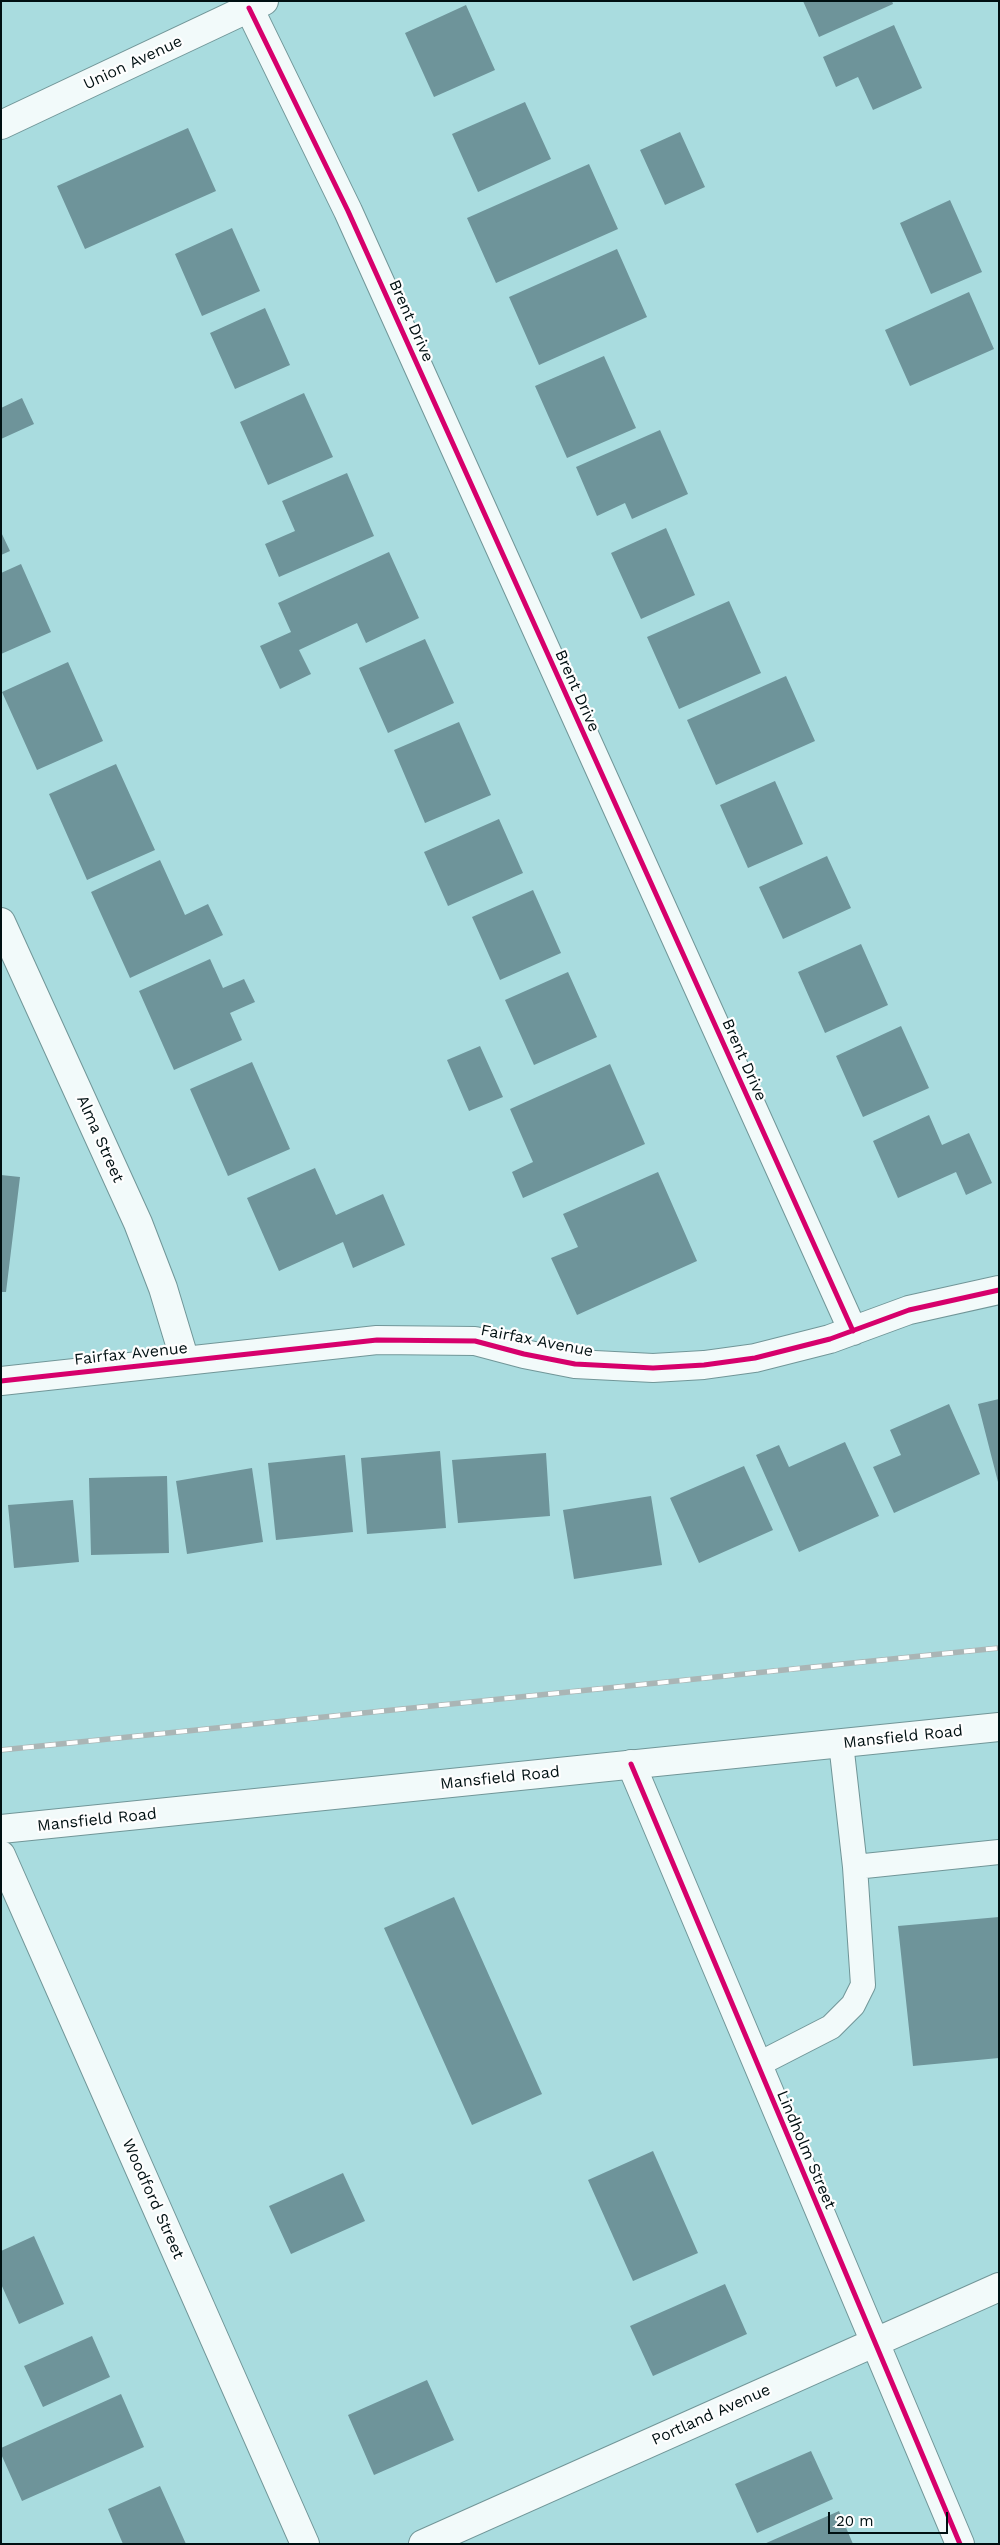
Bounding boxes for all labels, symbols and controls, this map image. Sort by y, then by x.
street label: Union Avenue [80,32,186,94]
street label: Brent Drive [384,277,438,365]
street label: Brent Drive [550,647,604,735]
street label: Brent Drive [717,1016,771,1104]
street label: Alma Street [72,1092,128,1186]
street label: Fairfax Avenue [479,1321,595,1361]
street label: Fairfax Avenue [73,1338,189,1370]
street label: Mansfield Road [842,1721,964,1753]
street label: Mansfield Road [439,1762,561,1794]
street label: Mansfield Road [36,1804,158,1836]
street label: Lindholm Street [772,2088,840,2212]
street label: Woodford Street [118,2136,188,2262]
street label: Portland Avenue [649,2380,773,2450]
scale bar [830,2502,950,2534]
text: 20 m [836,2512,874,2530]

